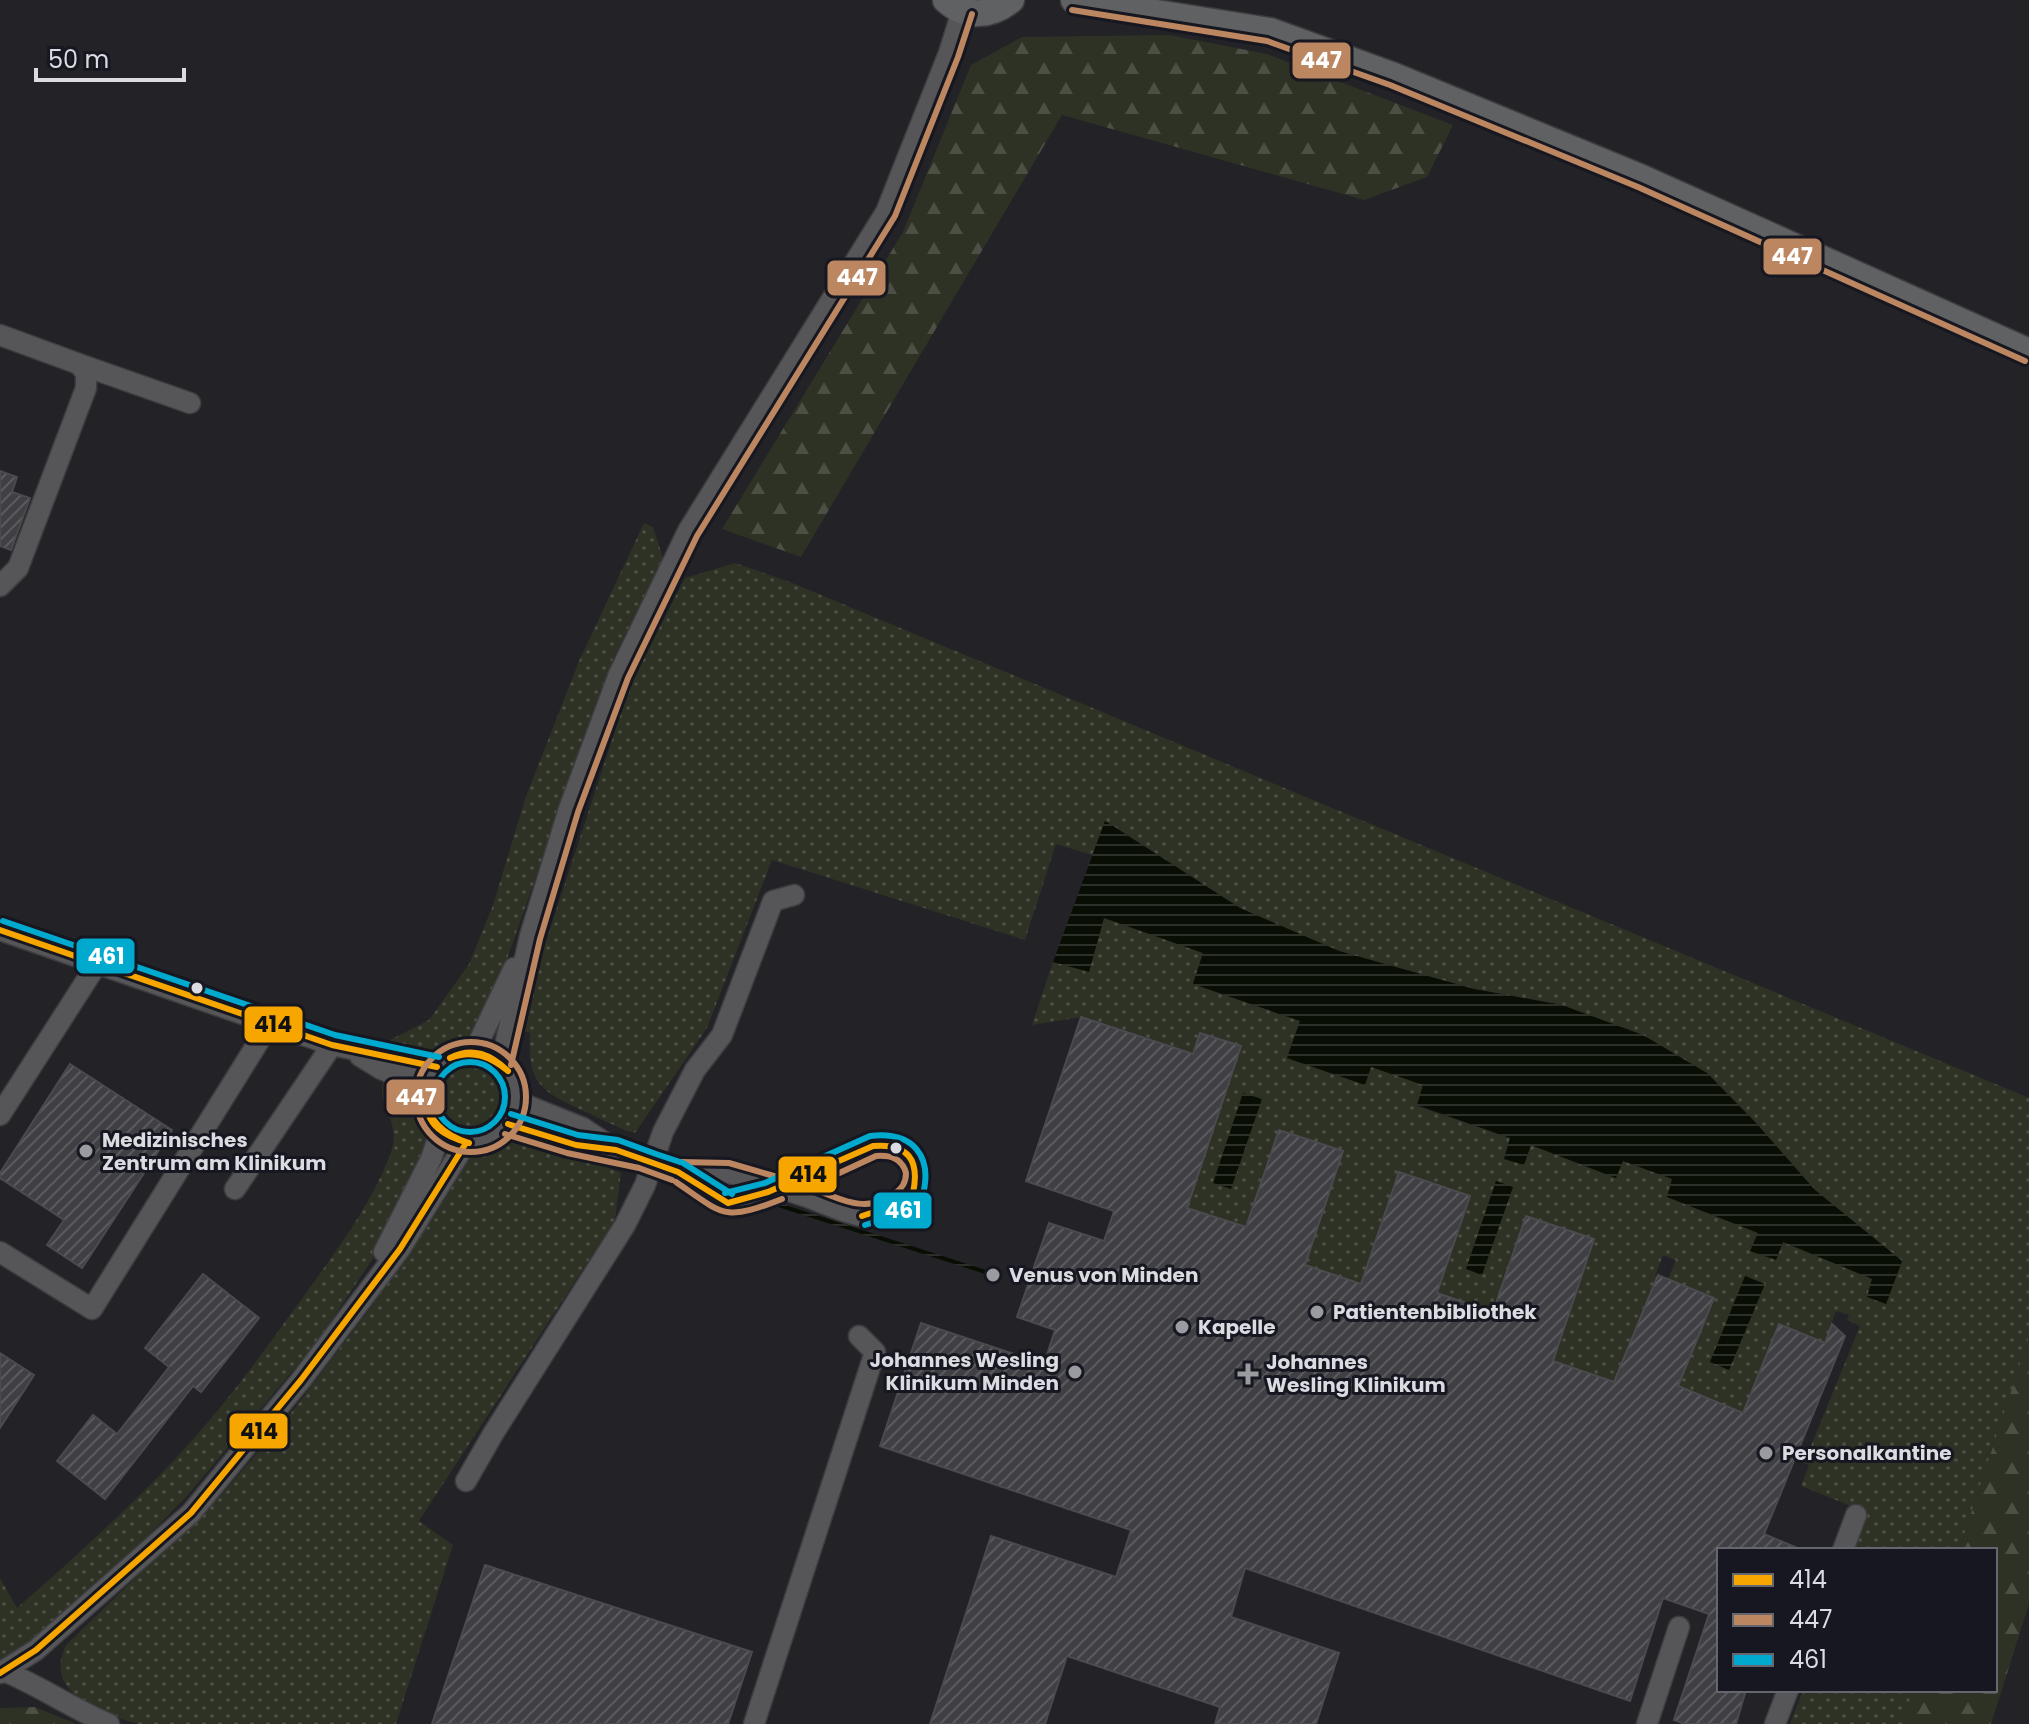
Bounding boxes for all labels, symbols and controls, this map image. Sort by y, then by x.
scale bar [36,32,184,82]
line badge: 447 [1291,41,1352,80]
text: 50 m [48,43,109,76]
text: 447 [1300,45,1342,76]
line badge: 447 [1762,237,1823,276]
text: 447 [1771,241,1813,272]
line badge: 447 [826,259,887,297]
text: 447 [836,262,878,293]
line badge: 461 [75,937,136,975]
text: 461 [87,941,125,972]
unlabelled marker [189,980,205,996]
line badge: 414 [243,1005,304,1044]
text: 414 [254,1009,292,1040]
line badge: 447 [385,1078,446,1116]
text: 447 [395,1082,437,1113]
place label: Medizinisches Zentrum am Klinikum [102,1126,326,1177]
unlabelled marker [888,1140,904,1156]
marker: Medizinisches Zentrum am Klinikum [77,1142,95,1160]
line badge: 414 [777,1155,838,1194]
text: 414 [789,1159,827,1190]
line badge: 461 [872,1191,933,1230]
text: 461 [884,1195,922,1226]
place label: Venus von Minden [1009,1261,1198,1289]
marker: Venus von Minden [984,1266,1002,1284]
place label: Patientenbibliothek [1333,1298,1537,1326]
marker: Patientenbibliothek [1308,1303,1326,1321]
place label: Kapelle [1198,1313,1276,1341]
marker: Kapelle [1173,1318,1191,1336]
place label: Johannes Wesling Klinikum Minden [870,1346,1059,1397]
place label: Johannes Wesling Klinikum [1266,1348,1446,1399]
marker: Johannes Wesling Klinikum Minden [1066,1363,1084,1381]
marker: Johannes Wesling Klinikum [1237,1363,1259,1385]
line badge: 414 [228,1412,289,1450]
text: 414 [240,1416,278,1447]
place label: Personalkantine [1782,1439,1951,1467]
marker: Personalkantine [1757,1444,1775,1462]
legend [1717,1548,1997,1692]
text: 414 [1789,1563,1827,1596]
text: 447 [1789,1603,1832,1636]
text: 461 [1789,1643,1827,1676]

